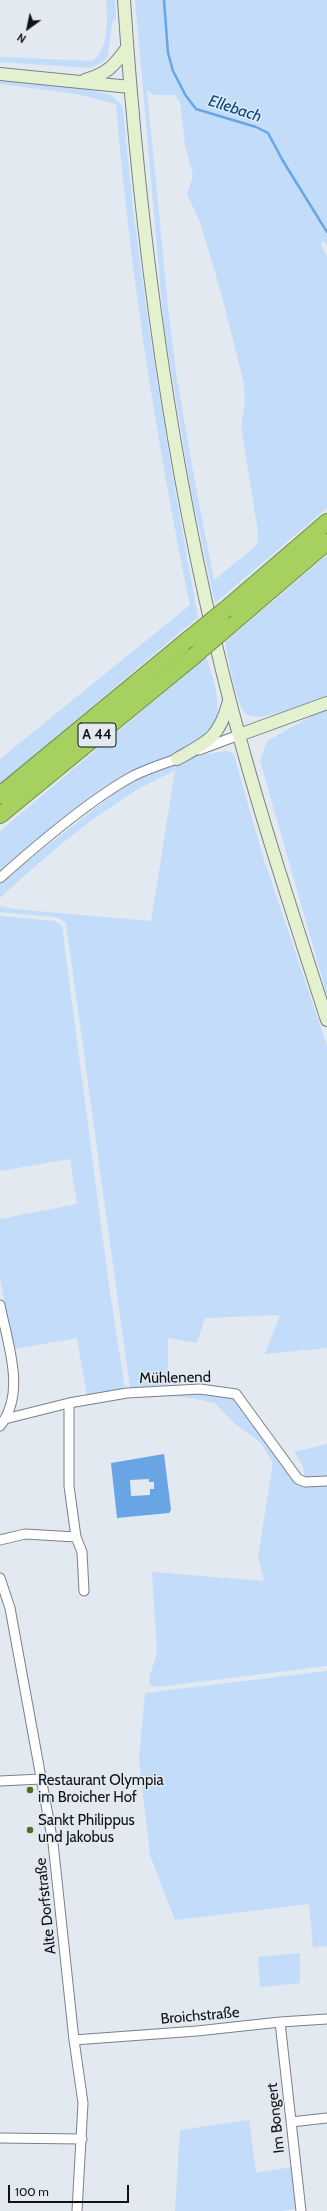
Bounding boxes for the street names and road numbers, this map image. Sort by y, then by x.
road number: A 44 [78,723,116,747]
street label: Mühlenend [139,1368,211,1388]
street label: Alte Dorfstraße [32,1857,60,1955]
street label: Broichstraße [160,2004,240,2028]
street label: Im Bongert [263,2082,289,2154]

